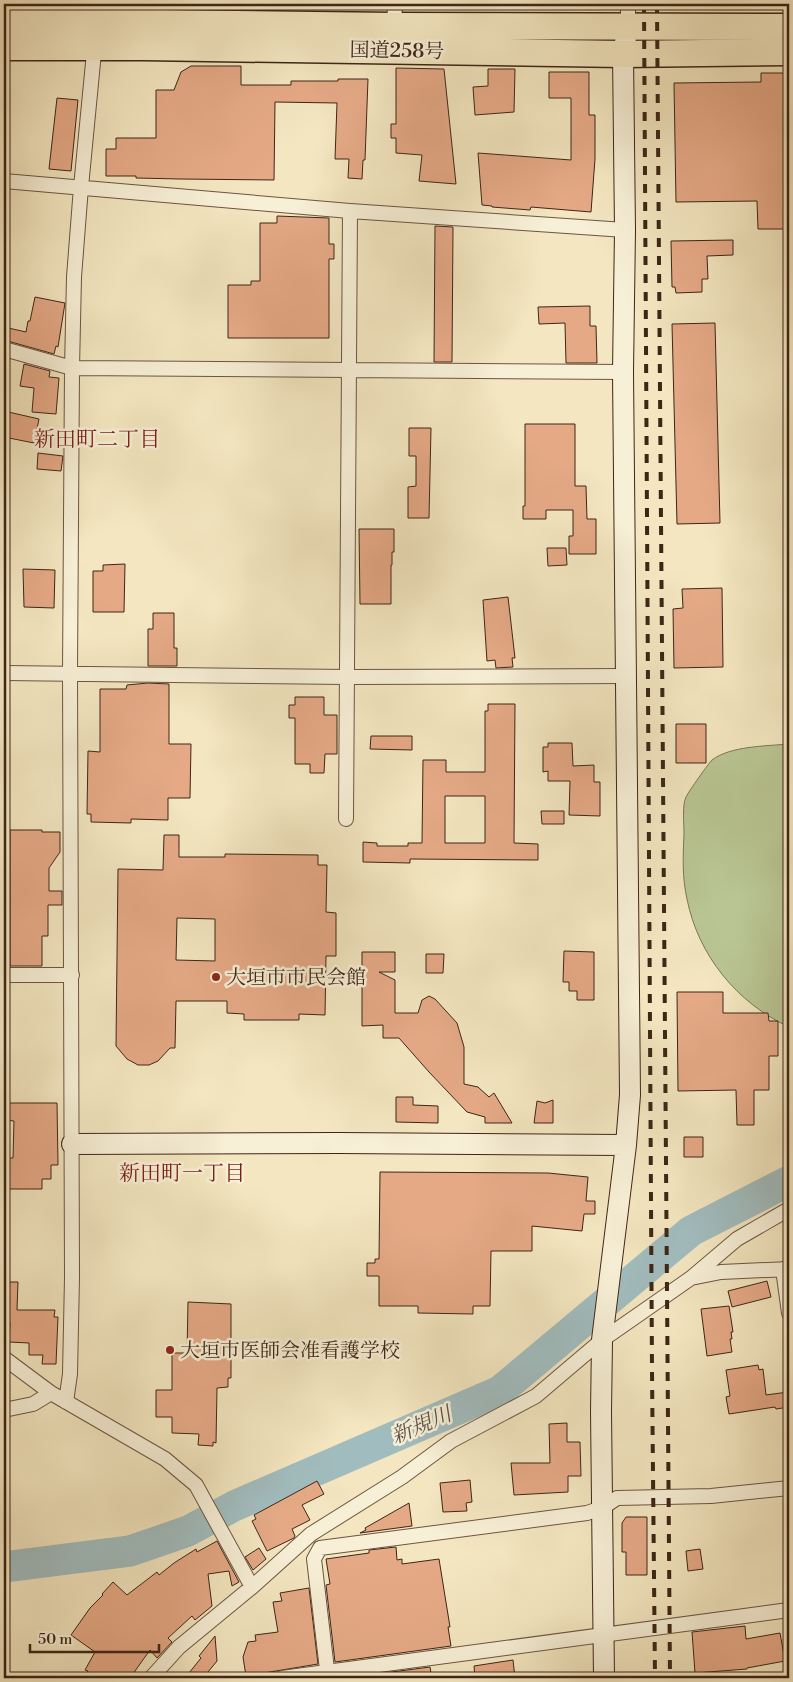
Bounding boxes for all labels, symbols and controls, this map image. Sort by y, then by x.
street label: 国道258号 [349,38,445,65]
district label: 新田町二丁目 [34,427,160,453]
place label: 大垣市市民会館 [226,966,366,991]
marker: 大垣市市民会館 [210,971,222,983]
district label: 新田町一丁目 [119,1161,245,1187]
place label: 大垣市医師会准看護学校 [180,1339,400,1364]
marker: 大垣市医師会准看護学校 [164,1344,176,1356]
water label: 新規川 [387,1401,457,1450]
scale bar [30,1622,159,1654]
text: 50 m [38,1630,72,1649]

